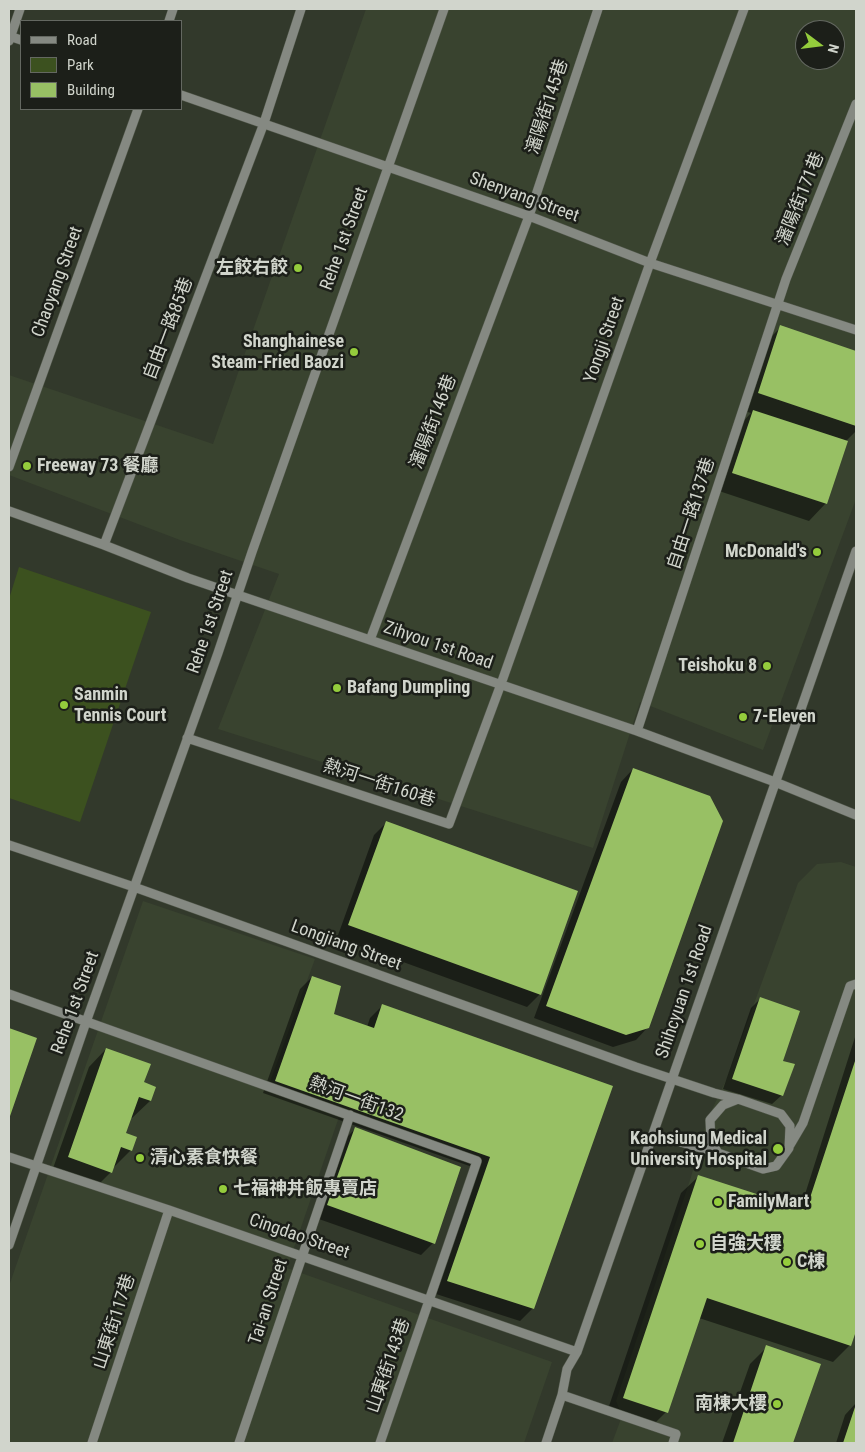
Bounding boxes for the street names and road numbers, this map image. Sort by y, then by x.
street label: 瀋陽街145巷 [522,57,574,157]
street label: 瀋陽街171巷 [773,149,829,249]
street label: Shenyang Street [466,168,582,228]
street label: Rehe 1st Street [316,185,374,293]
street label: Chaoyang Street [28,224,88,340]
street label: 自由一路85巷 [140,275,198,383]
street label: Yongji Street [580,294,630,386]
street label: 瀋陽街146巷 [406,372,462,472]
street label: 自由一路137巷 [664,455,720,573]
street label: Rehe 1st Street [183,567,239,677]
street label: Zihyou 1st Road [381,617,495,675]
street label: 熱河一街160巷 [320,756,438,812]
street label: Longjiang Street [288,916,404,976]
street label: Shihcyuan 1st Road [652,923,718,1061]
street label: Rehe 1st Street [47,949,105,1057]
street label: 熱河一街132 [306,1073,406,1127]
street label: Cingdao Street [246,1210,352,1264]
street label: Tai-an Street [245,1256,293,1348]
street label: 山東街117巷 [89,1272,141,1372]
street label: 山東街143巷 [363,1316,415,1416]

